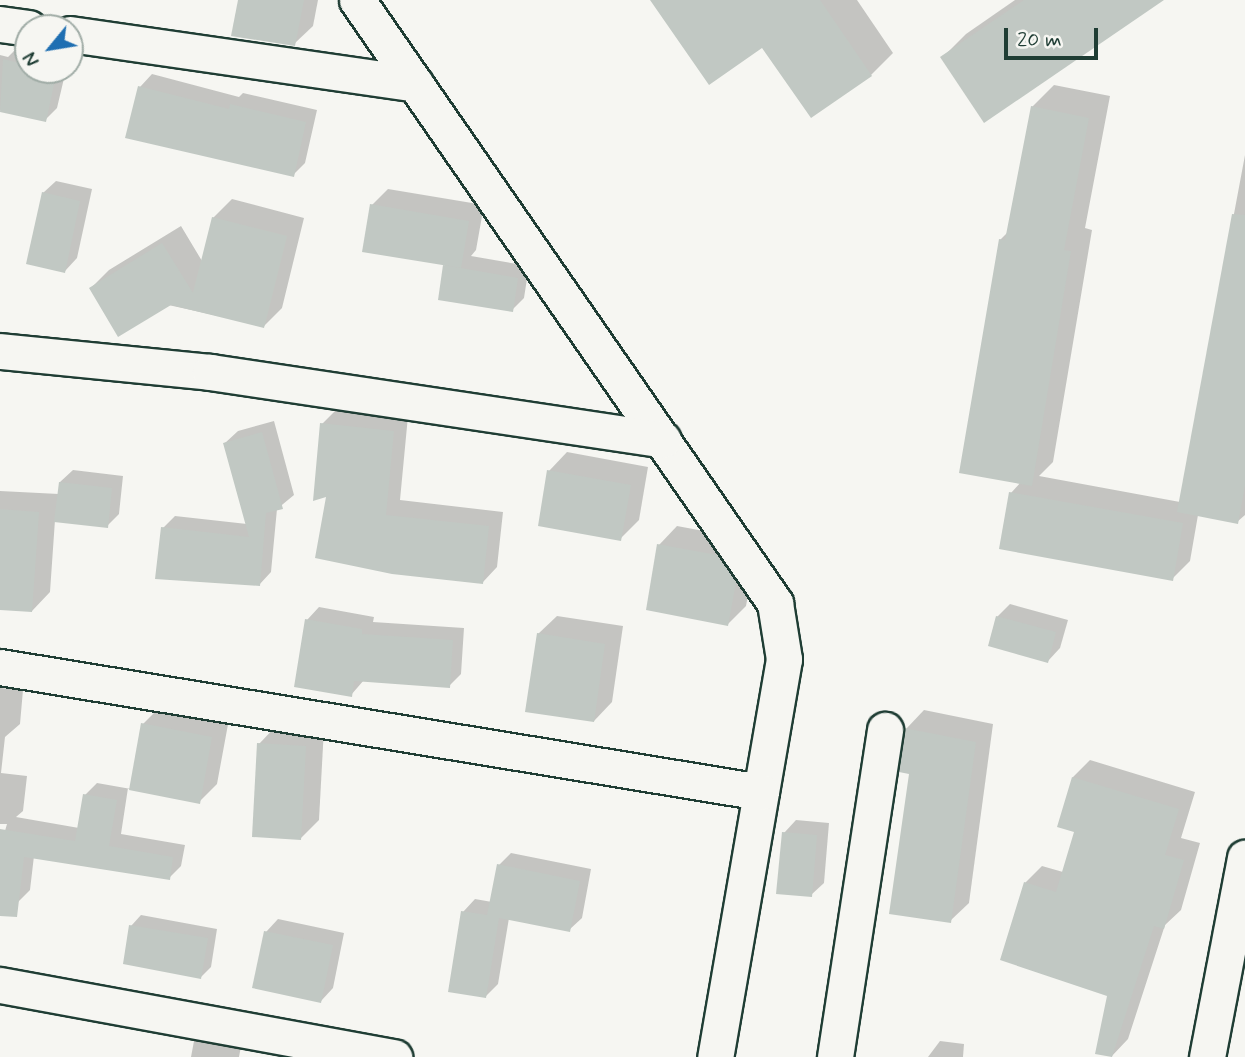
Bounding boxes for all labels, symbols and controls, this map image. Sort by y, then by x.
north arrow [14,14,84,84]
scale bar [1007,14,1102,58]
text: 20 m [1017,26,1062,54]
text: N [18,47,46,70]

